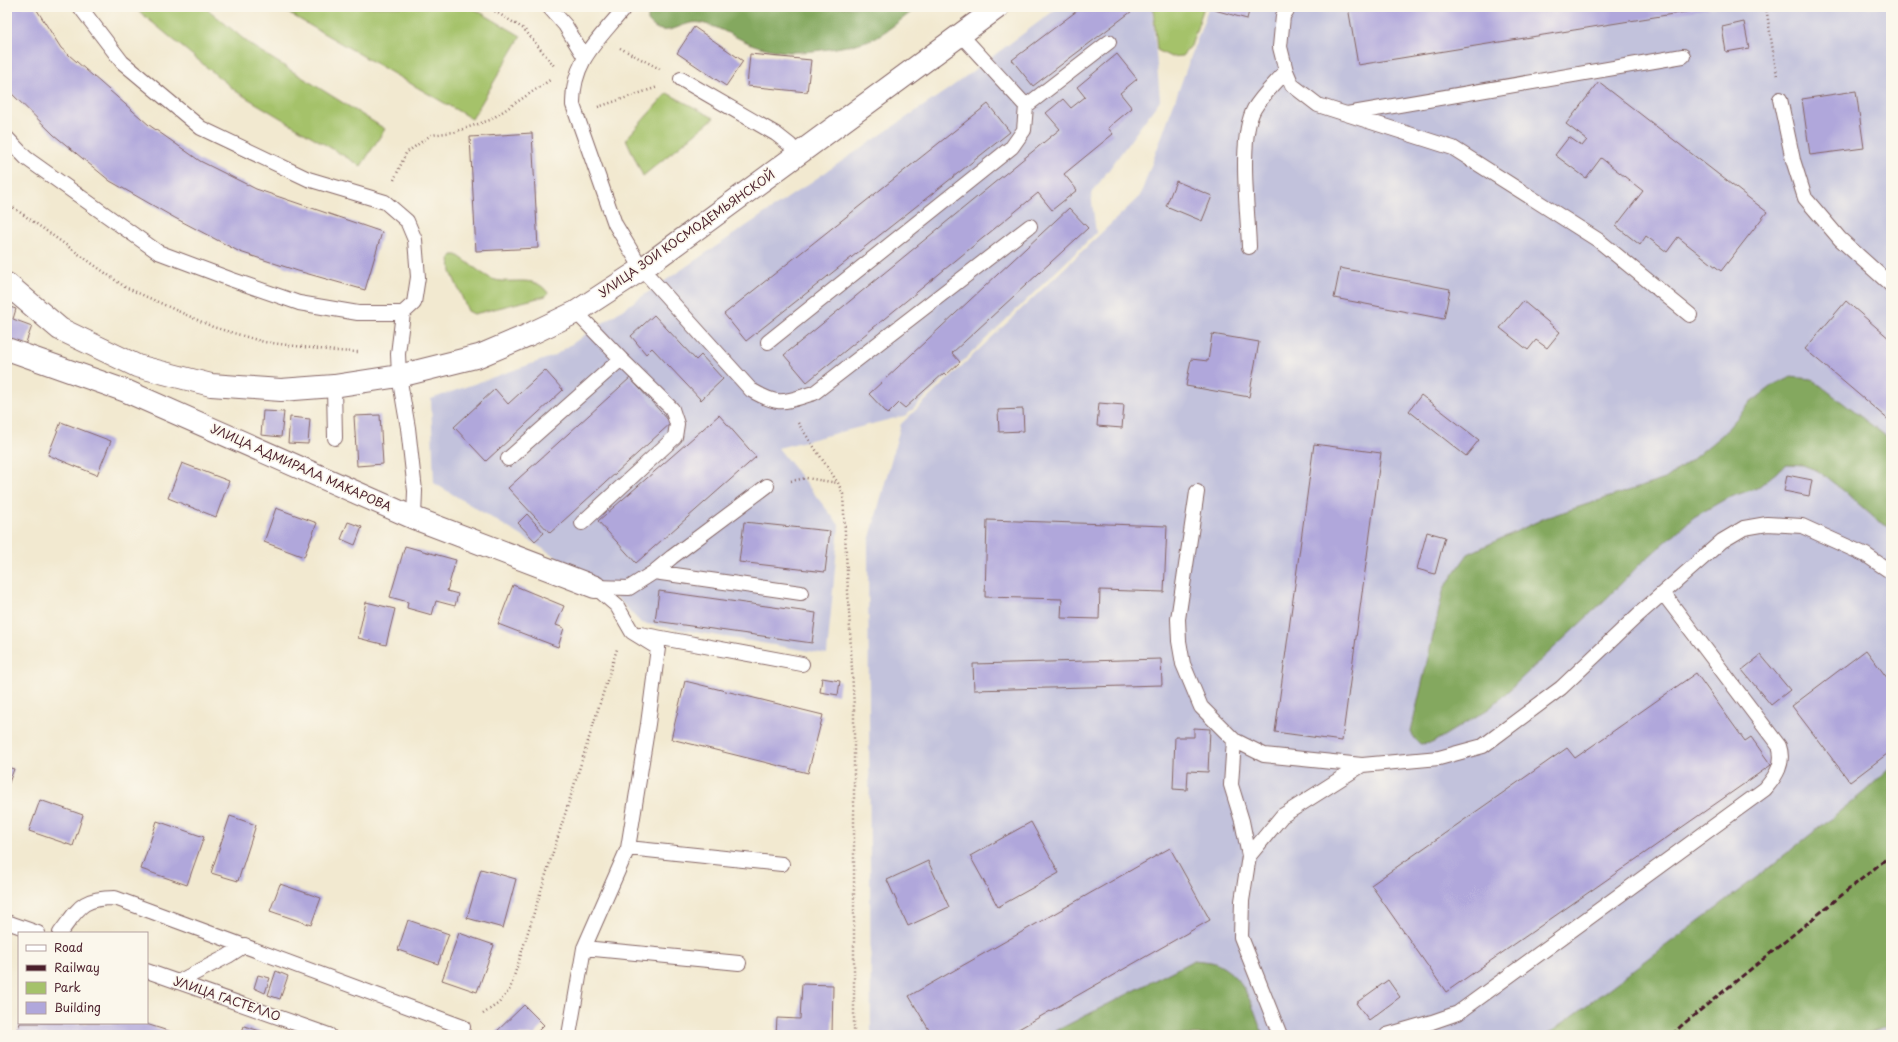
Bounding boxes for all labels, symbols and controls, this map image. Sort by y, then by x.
street label: УЛИЦА ЗОИ КОСМОДЕМЬЯНСКОЙ [595,165,778,301]
street label: УЛИЦА АДМИРАЛА МАКАРОВА [208,419,395,515]
legend [18,932,148,1024]
text: Road [54,938,83,956]
text: Railway [54,958,100,976]
street label: УЛИЦА ГАСТЕЛЛО [171,971,283,1025]
text: Park [54,978,81,996]
text: Building [54,998,101,1016]

